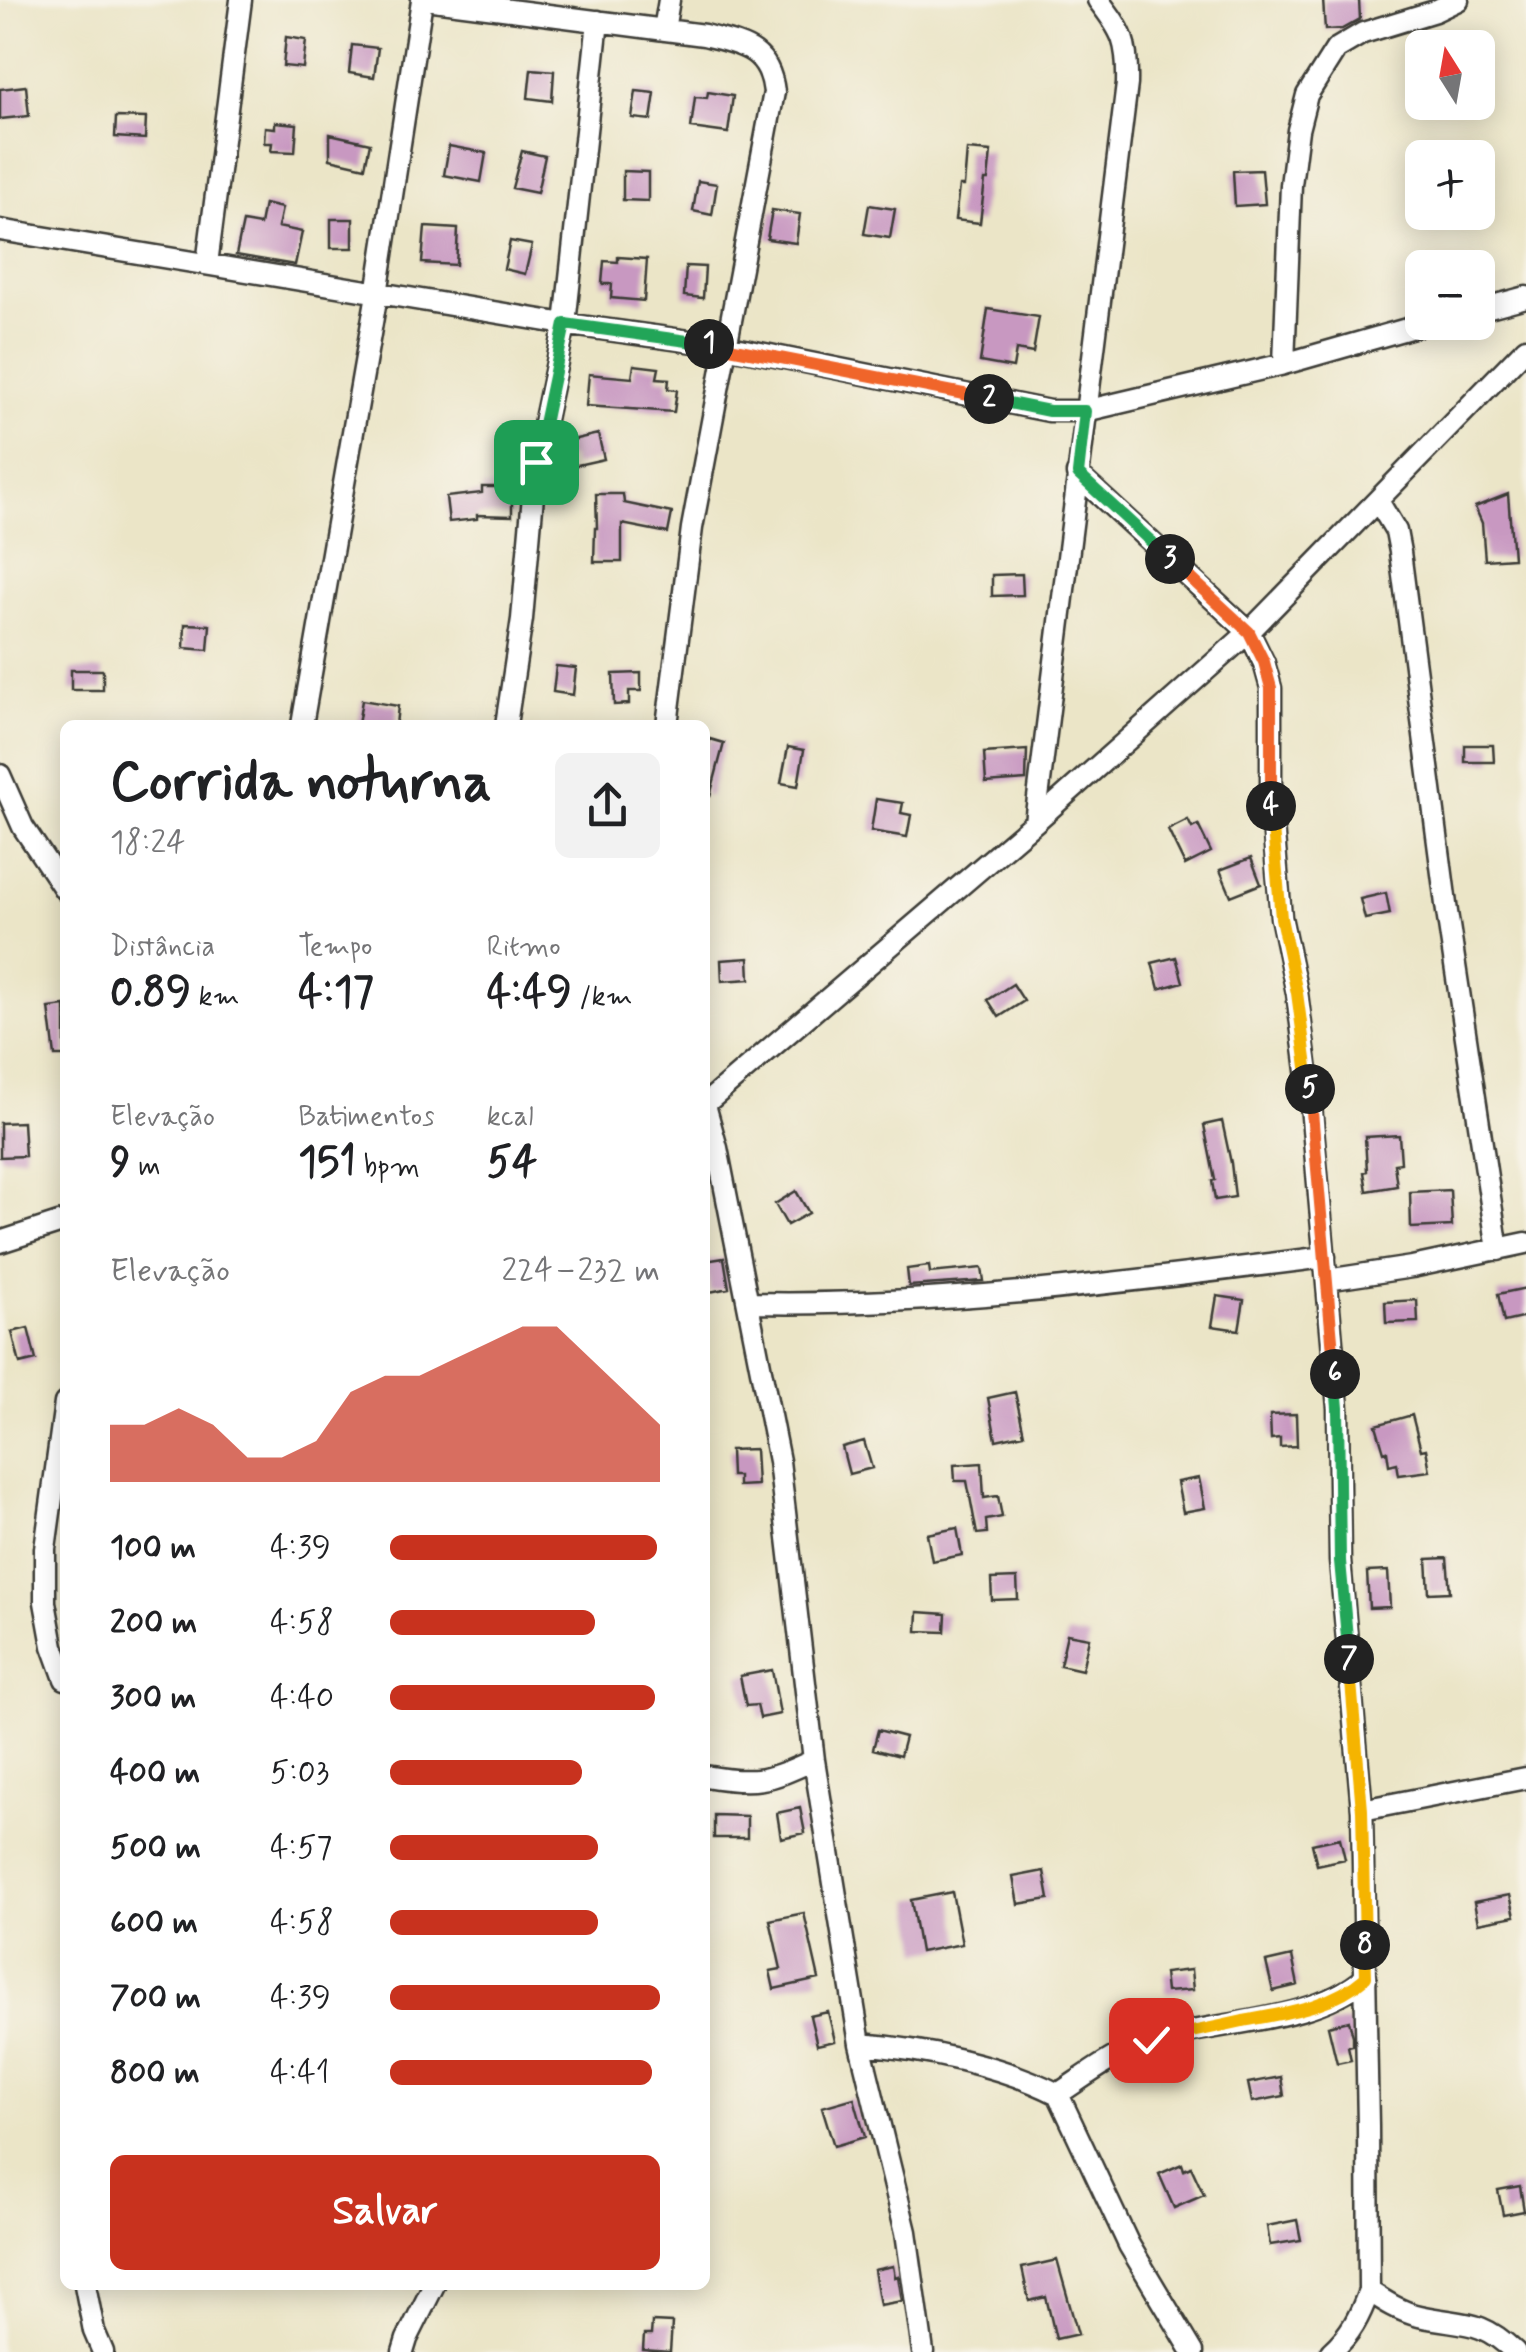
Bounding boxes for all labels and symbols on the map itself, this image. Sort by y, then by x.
north arrow [1405,30,1495,120]
pin: 1 [684,319,734,369]
pin: 2 [964,374,1014,424]
pin [494,420,579,505]
pin: 3 [1145,534,1195,584]
pin: 4 [1246,781,1296,831]
pin: 5 [1285,1064,1335,1114]
pin: 6 [1310,1349,1360,1399]
pin: 7 [1324,1634,1374,1684]
pin: 8 [1340,1920,1390,1970]
pin [1109,1998,1194,2083]

